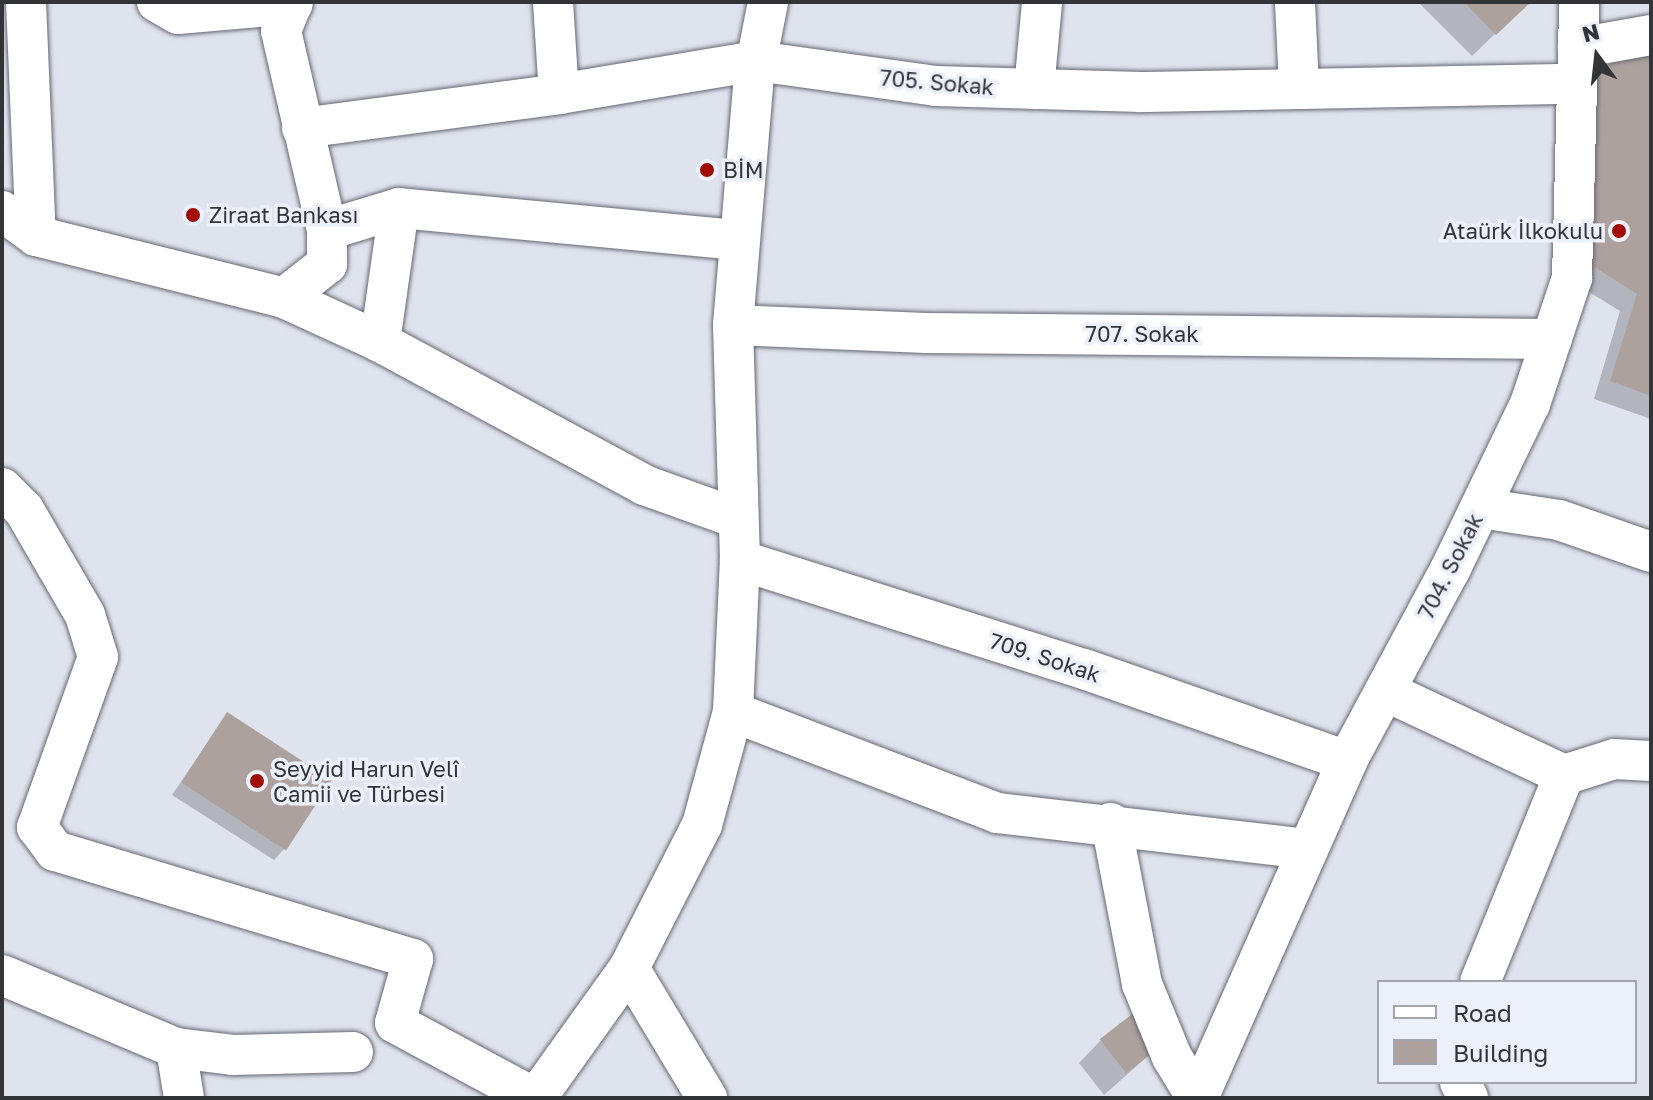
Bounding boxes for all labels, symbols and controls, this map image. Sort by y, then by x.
north arrow [1557,16,1637,96]
text: N [1579,17,1602,48]
street label: 705. Sokak [879,64,995,100]
place label: BİM [723,157,764,183]
marker: BİM [698,161,716,179]
place label: Ziraat Bankası [209,202,358,228]
marker: Ziraat Bankası [184,206,202,224]
place label: Ataürk İlkokulu [1443,218,1603,244]
marker: Ataürk İlkokulu [1610,222,1628,240]
street label: 707. Sokak [1085,321,1199,347]
street label: 704. Sokak [1412,509,1488,623]
street label: 709. Sokak [986,627,1104,687]
place label: Seyyid Harun Velî Camii ve Türbesi [273,755,459,806]
marker: Seyyid Harun Velî Camii ve Türbesi [248,772,266,790]
legend [1377,980,1637,1084]
text: Road [1453,998,1512,1027]
text: Building [1453,1038,1548,1067]

